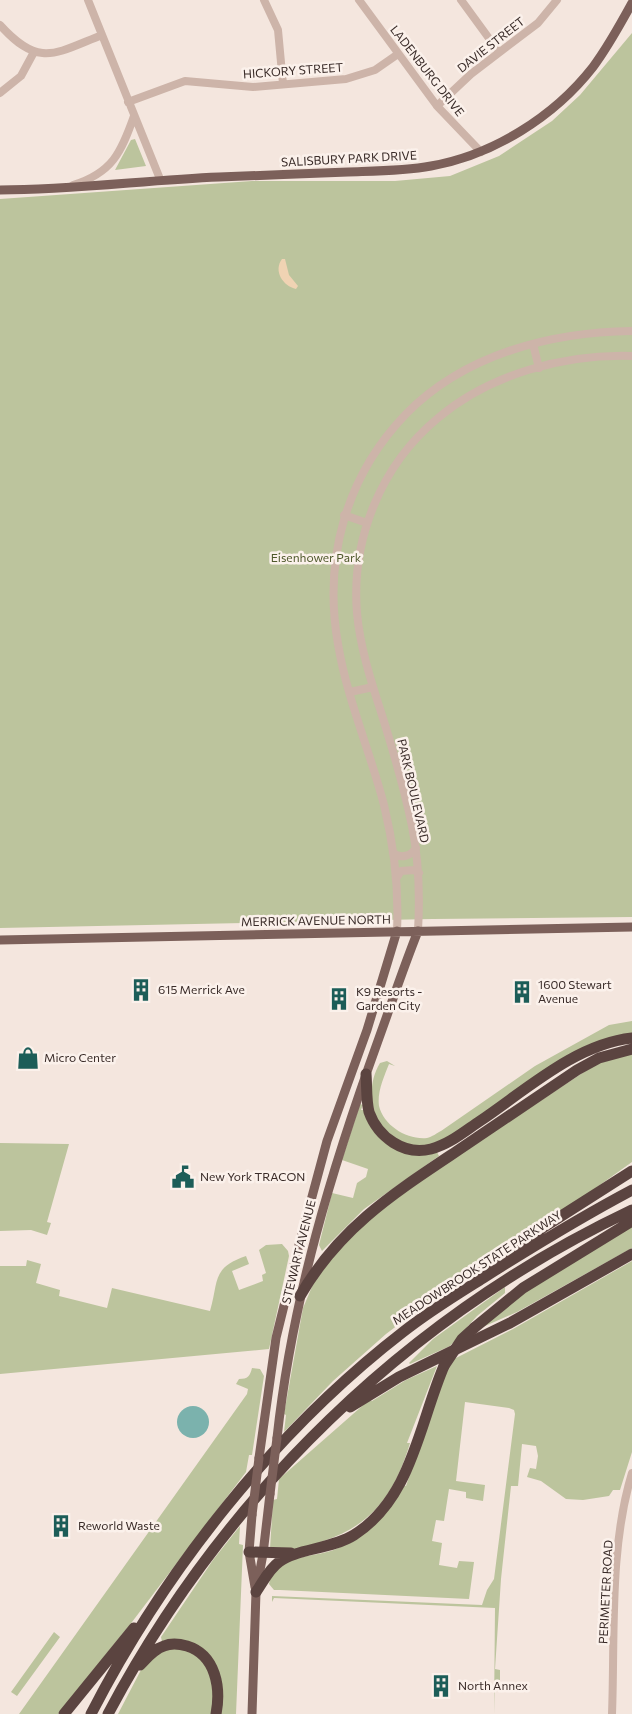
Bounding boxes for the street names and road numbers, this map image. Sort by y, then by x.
street label: DAVIE STREET [454,13,527,75]
street label: LADENBURG DRIVE [388,22,468,119]
street label: HICKORY STREET [242,59,344,80]
street label: SALISBURY PARK DRIVE [281,147,417,169]
street label: PARK BOULEVARD [395,737,433,844]
street label: MERRICK AVENUE NORTH [241,912,391,928]
street label: STEWART AVENUE [278,1198,318,1305]
street label: MEADOWBROOK STATE PARKWAY [389,1207,564,1327]
street label: PERIMETER ROAD [595,1539,615,1644]

